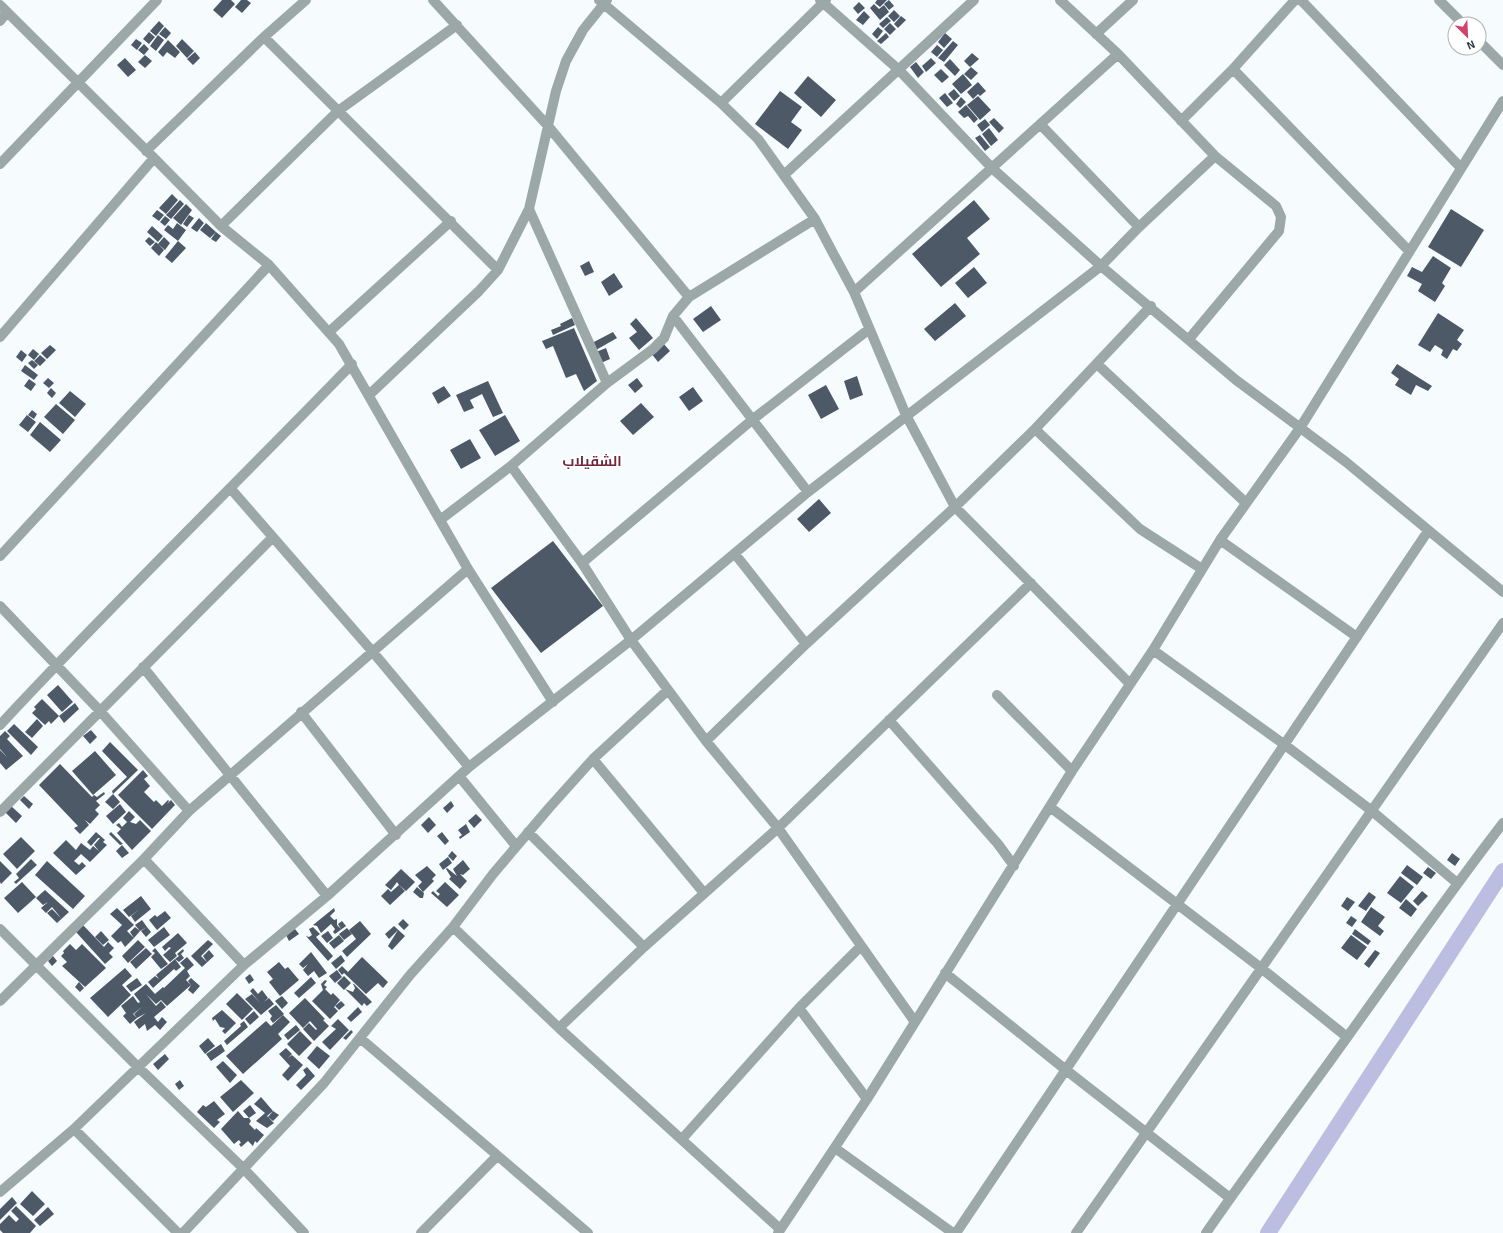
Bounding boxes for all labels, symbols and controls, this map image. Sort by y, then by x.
north arrow [1447,16,1487,56]
text: N [1464,34,1479,56]
district label: الشقيلاب [562,448,622,474]

